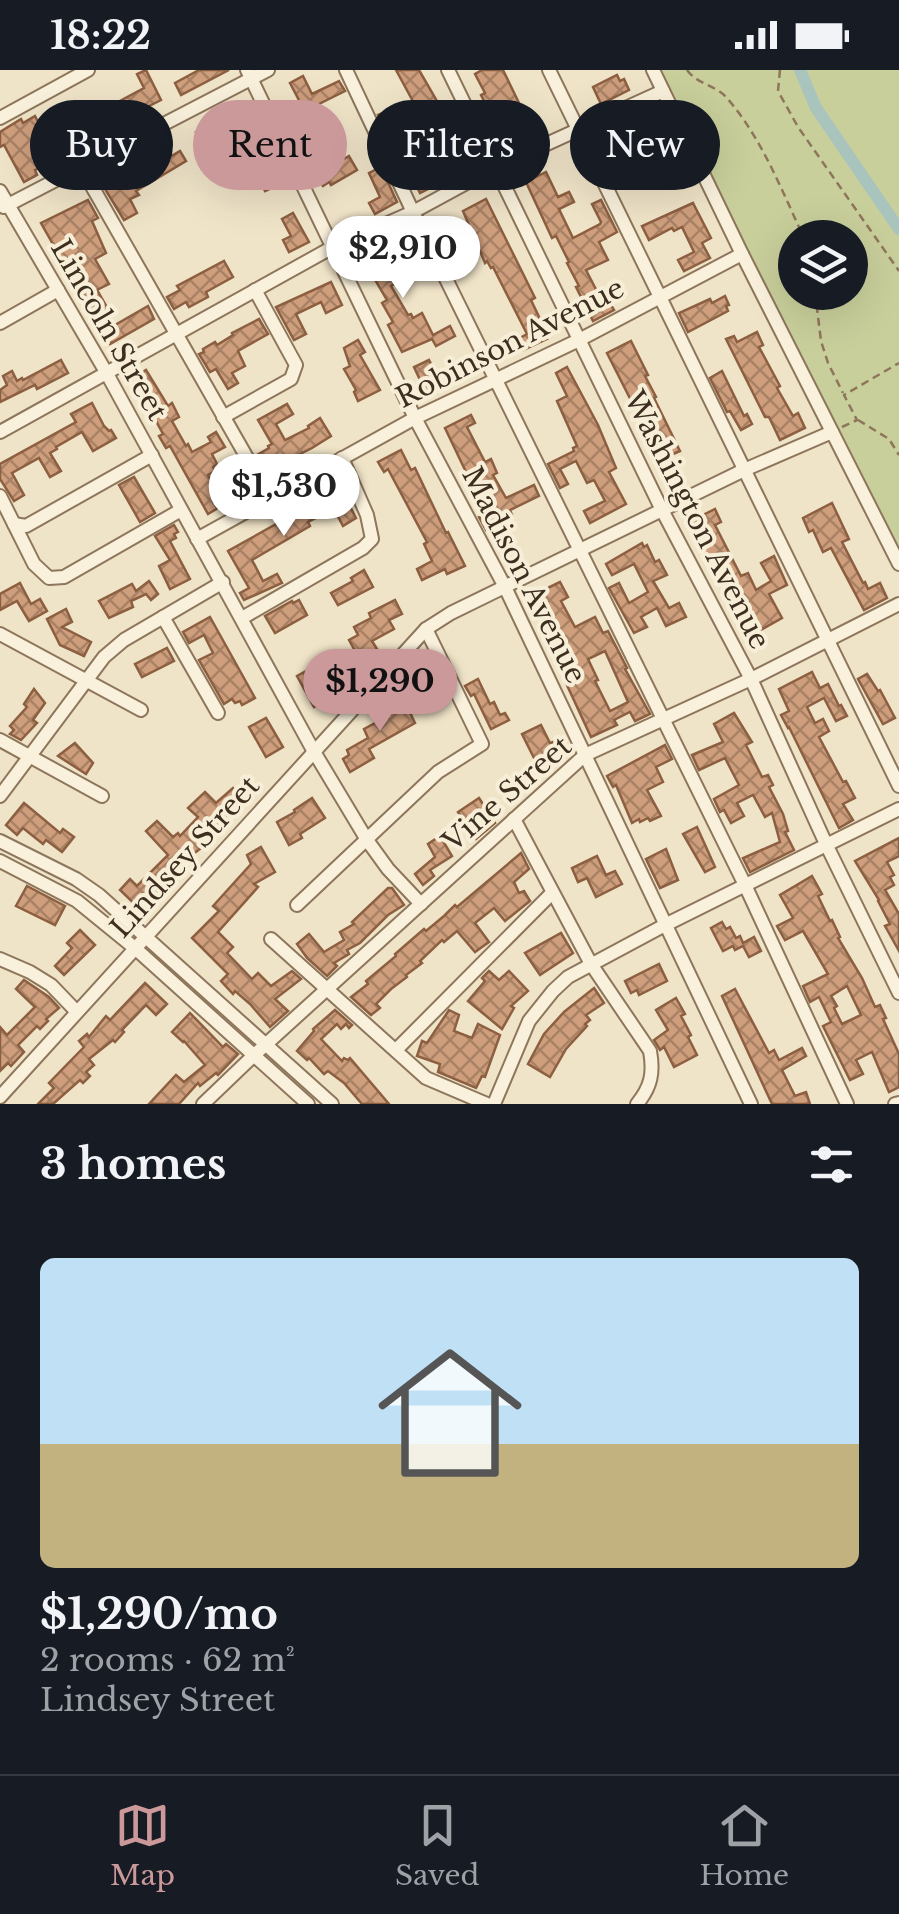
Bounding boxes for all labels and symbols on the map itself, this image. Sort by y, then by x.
pin: $2,910 [322,216,484,301]
street label: Lincoln Street [43,233,175,427]
street label: Robinson Avenue [390,270,630,416]
street label: Washington Avenue [616,384,777,655]
pin: $1,530 [203,454,365,539]
street label: Madison Avenue [454,461,594,689]
pin: $1,290 [299,649,461,734]
street label: Vine Street [435,728,579,860]
street label: Lindsey Street [103,769,267,945]

